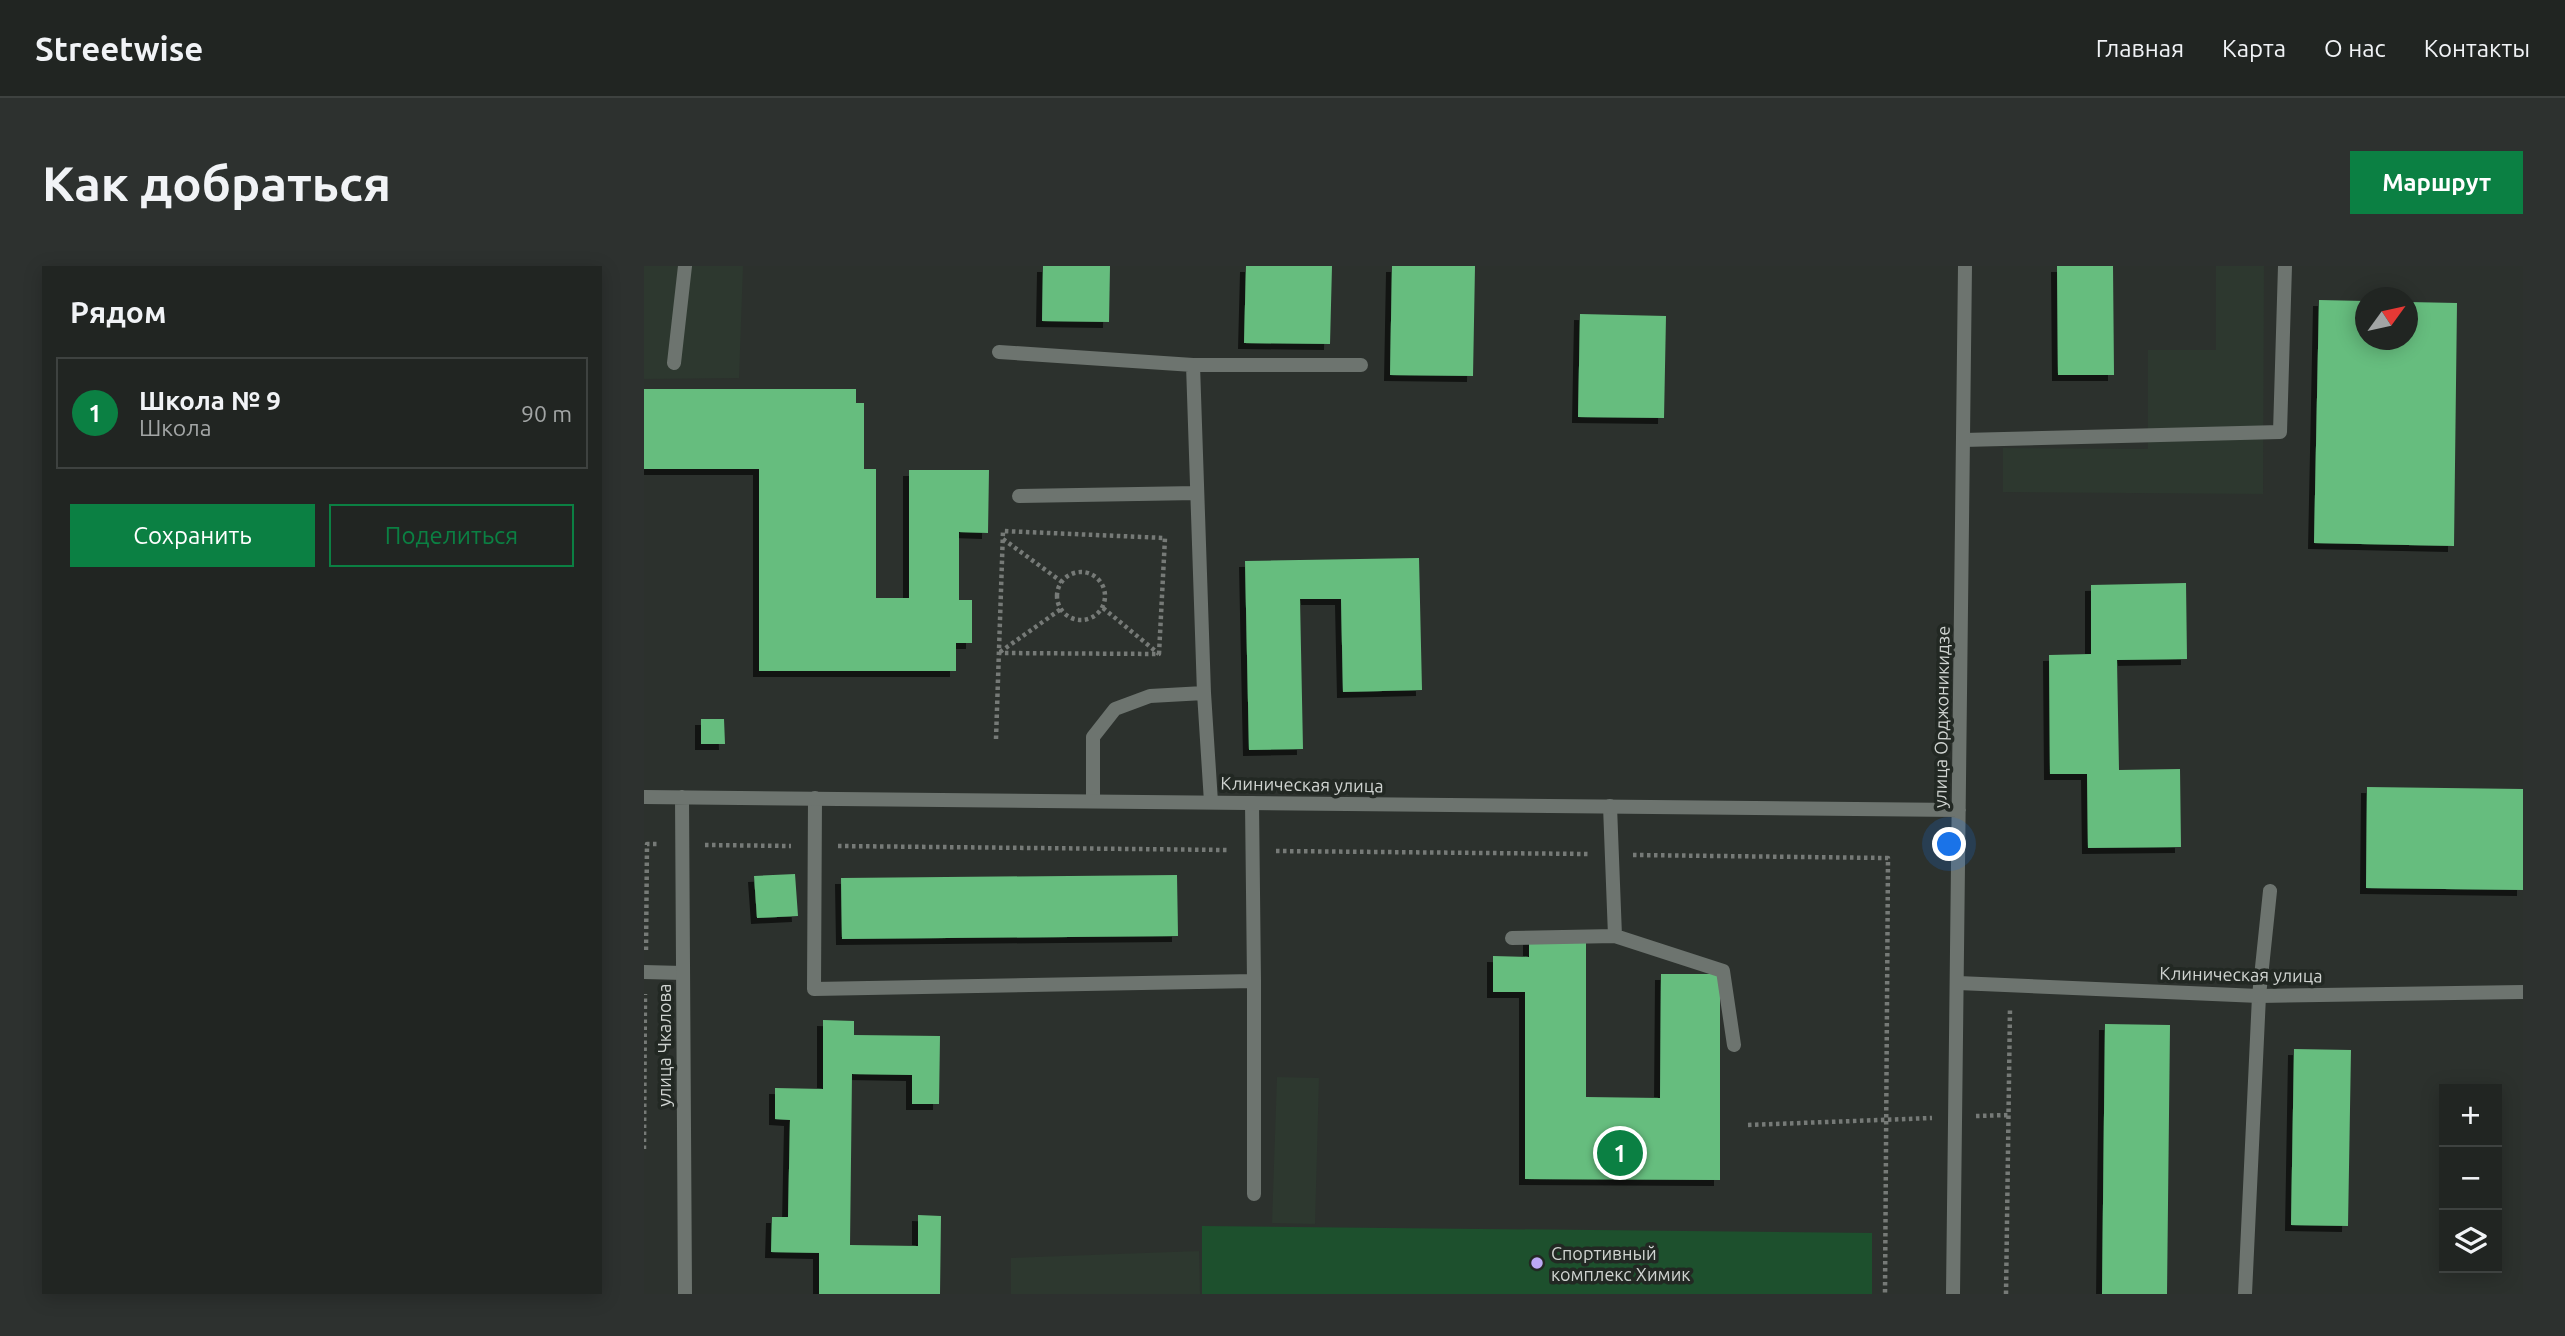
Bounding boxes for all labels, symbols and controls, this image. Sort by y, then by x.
text: Streetwise [35,30,203,67]
text: Главная [2096,35,2184,62]
text: Карта [2222,35,2286,62]
text: О нас [2324,35,2386,62]
text: Контакты [2424,35,2530,62]
button: Маршрут [2350,151,2523,214]
text: Как добраться [42,155,391,210]
north arrow [2355,287,2418,350]
text: Рядом [70,295,166,329]
text: Школа № 9 [139,386,281,415]
text: 1 [89,401,101,426]
text: 90 m [521,401,572,426]
text: Школа [139,415,211,440]
button: Сохранить [70,504,315,567]
button: Поделиться [329,504,574,567]
street label: улица Орджоникидзе [1929,626,1953,808]
street label: Клиническая улица [1220,773,1384,795]
your location [1932,827,1966,861]
street label: Клиническая улица [2159,963,2323,985]
street label: улица Чкалова [654,983,674,1107]
map controls [2439,1084,2502,1273]
button: + [2439,1084,2502,1147]
pin: 1 [1597,1127,1643,1179]
button: − [2439,1147,2502,1210]
button: layers [2439,1210,2502,1273]
place label: Спортивный комплекс Химик [1551,1243,1691,1284]
marker: Спортивный комплекс Химик [1529,1255,1545,1271]

